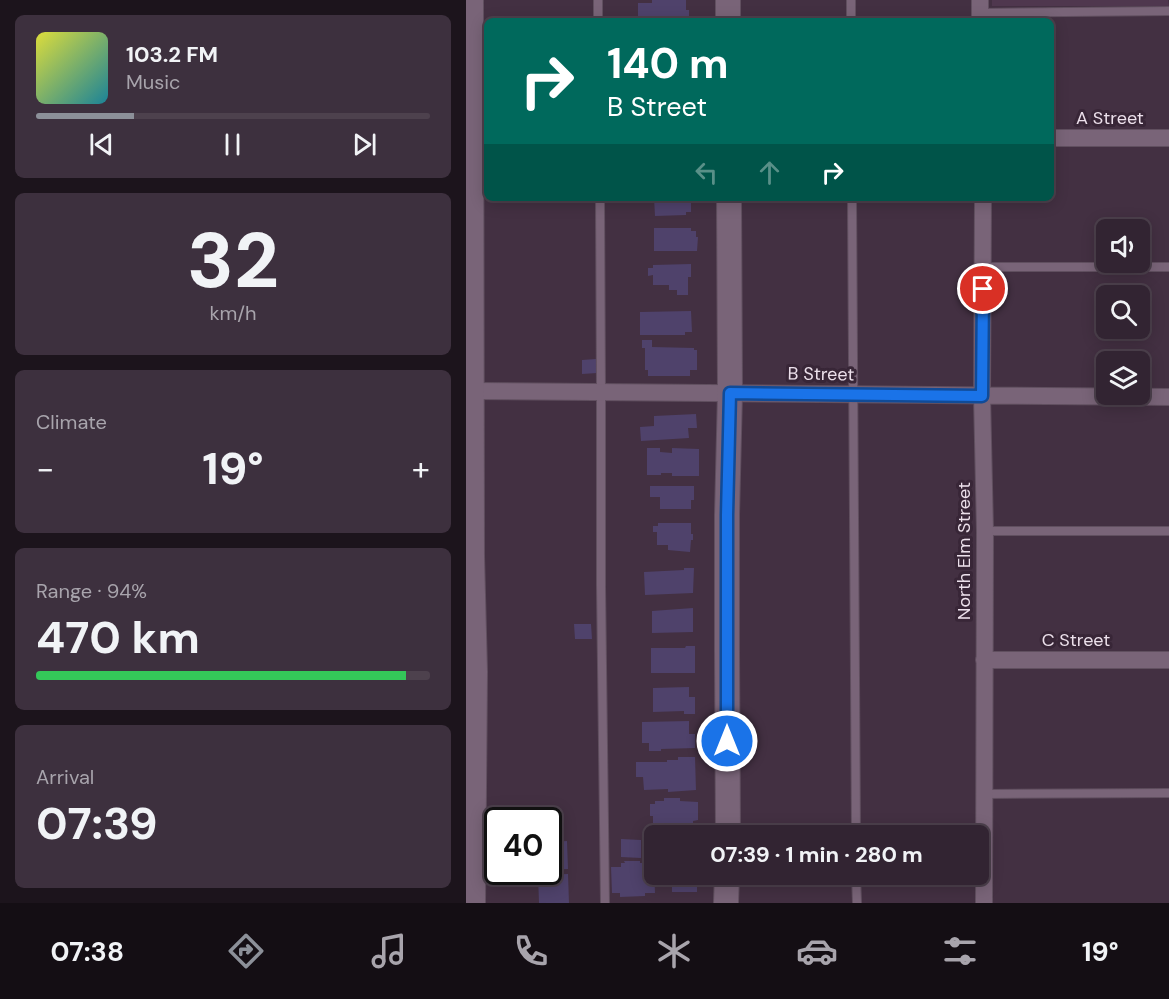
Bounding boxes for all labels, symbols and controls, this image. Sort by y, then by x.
text: 140 m [607,36,729,91]
text: 103.2 FM [126,40,218,69]
icon: right [508,42,586,120]
text: Music [126,69,181,95]
text: B Street [607,89,707,124]
street label: A Street [1076,106,1144,130]
icon: previous [85,128,118,161]
icon: pause [216,128,249,161]
icon: next [348,128,381,161]
icon: left [690,156,723,189]
icon: ahead [753,156,786,189]
icon: right [816,156,849,189]
text: 32 [187,210,279,311]
map controls [1096,219,1150,405]
button: sound [1096,219,1150,273]
pin [957,263,1008,314]
icon: arrive [966,272,999,305]
button: search [1096,285,1150,339]
text: km/h [209,300,257,326]
button: layers [1096,351,1150,405]
street label: B Street [787,361,855,387]
text: Climate [36,409,107,435]
text: 19° [202,439,264,498]
text: − [36,447,54,490]
text: + [412,447,430,490]
street label: North Elm Street [952,482,976,620]
text: Range · 94% [36,578,147,604]
text: 470 km [36,608,200,667]
street label: C Street [1042,628,1110,652]
position arrow [695,709,759,773]
text: Arrival [36,764,94,790]
text: 07:39 [36,794,158,853]
speed limit sign: 40 [484,807,562,885]
text: 07:39 · 1 min · 280 m [710,840,923,869]
icon: directions [225,930,267,972]
icon: music [368,930,410,972]
icon: phone [510,930,552,972]
icon: climate [653,930,695,972]
icon: car [796,930,838,972]
icon: filters [939,930,981,972]
text: 07:38 [50,934,124,969]
text: 19° [1082,934,1119,969]

